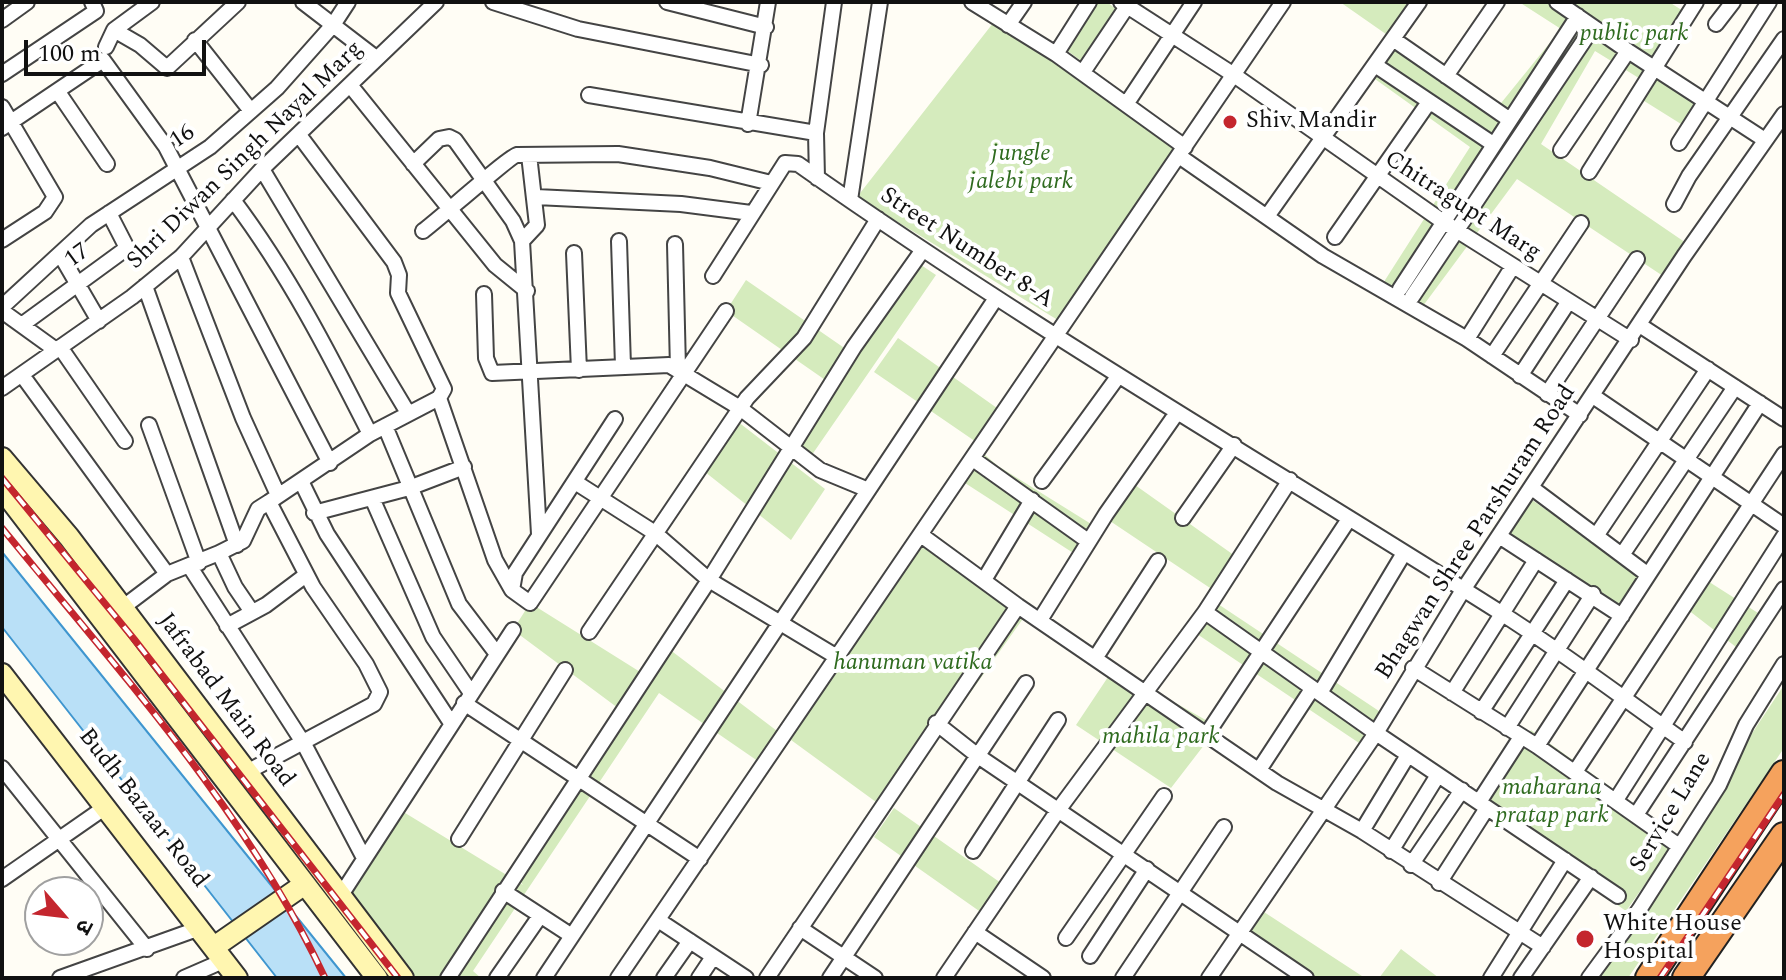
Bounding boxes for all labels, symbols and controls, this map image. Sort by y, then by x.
park label: public park [1580,21,1688,49]
scale bar [28,24,210,74]
text: 100 m [38,36,101,72]
street label: Shri Diwan Singh Nayal Marg [122,36,370,276]
place label: Shiv Mandir [1246,108,1377,136]
marker: Shiv Mandir [1221,113,1239,131]
street label: 16 [165,119,201,157]
park label: jungle jalebi park [969,141,1073,197]
street label: Chitragupt Marg [1378,146,1546,268]
street label: Street Number 8-A [874,182,1058,316]
street label: 17 [60,238,96,276]
street label: Bhagwan Shree Parshuram Road [1371,380,1583,686]
street label: Jafrabad Main Road [150,608,300,794]
park label: hanuman vatika [834,650,992,678]
street label: Budh Bazaar Road [71,723,213,895]
park label: mahila park [1102,724,1220,752]
street label: Service Lane [1625,748,1719,878]
park label: maharana pratap park [1495,775,1609,831]
north arrow [24,876,104,956]
place label: White House Hospital [1603,911,1742,967]
text: उ [66,913,101,940]
marker: White House Hospital [1574,928,1596,950]

